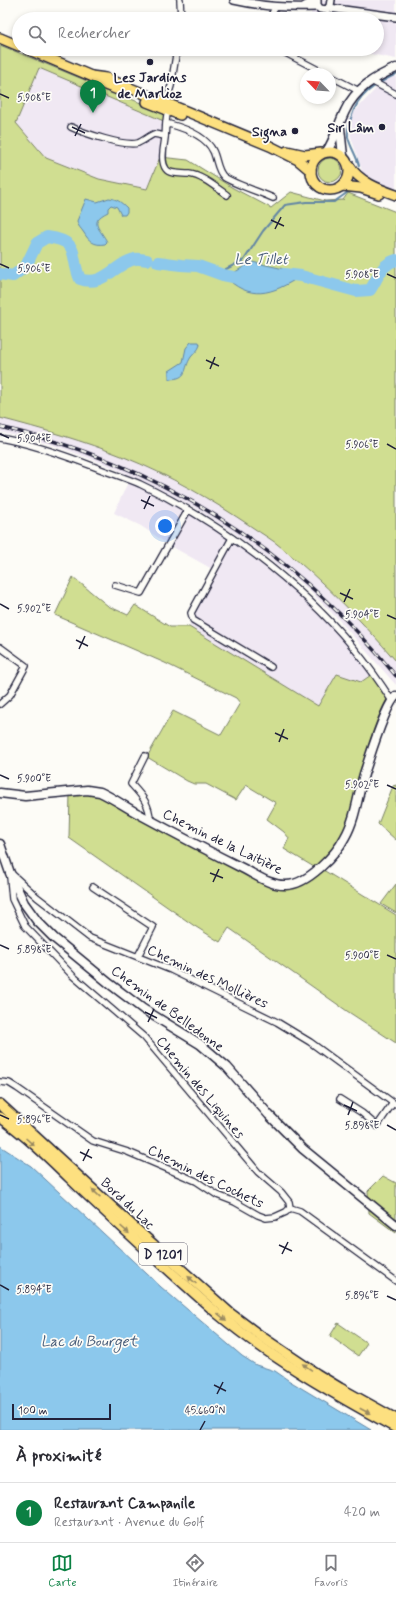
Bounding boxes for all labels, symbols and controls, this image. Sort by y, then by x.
search box [12,12,384,56]
icon: search [26,23,48,45]
text: Rechercher [58,24,131,44]
marker: Les Jardins de Marlioz [145,57,155,67]
north arrow [300,68,336,104]
place label: Les Jardins de Marlioz [113,69,187,103]
pin: 1 [80,80,106,113]
text: 5.908°E [17,91,51,105]
place label: Sir Lâm [327,119,374,137]
marker: Sir Lâm [377,122,387,132]
place label: Signa [252,123,287,144]
marker: Signa [290,126,300,136]
water label: Le Tillet [234,250,289,270]
text: 5.906°E [18,262,51,276]
text: 5.908°E [345,268,379,282]
text: 5.904°E [17,432,51,446]
text: 5.906°E [346,438,379,452]
your location [155,516,175,536]
text: 5.902°E [17,602,51,616]
text: 5.904°E [345,608,379,622]
text: 5.900°E [17,772,51,786]
text: 5.902°E [345,778,379,792]
street label: Chemin de la Laitière [160,805,286,879]
street label: Chemin des Mollières [144,941,271,1013]
text: 5.898°E [17,943,51,957]
text: 5.900°E [345,949,379,963]
street label: Chemin de Belledonne [107,962,228,1056]
street label: Chemin des Liquines [152,1033,248,1143]
text: 5.896°E [17,1113,51,1127]
text: 5.898°E [345,1119,379,1133]
one-way arrow [25,1137,36,1146]
street label: Chemin des Cochets [145,1141,266,1213]
street label: Bord du Lac [96,1174,159,1234]
one-way arrow [91,1188,101,1197]
one-way arrow [120,1226,131,1235]
road number: D 1201 [139,1243,187,1265]
one-way arrow [187,1276,197,1285]
text: 5.894°E [16,1283,52,1297]
text: 5.896°E [345,1289,379,1303]
one-way arrow [217,1313,228,1322]
water label: Lac du Bourget [41,1332,139,1353]
one-way arrow [301,1363,312,1371]
scale bar [12,1402,111,1421]
text: 100 m [18,1404,48,1418]
text: 45.660°N [185,1404,225,1418]
one-way arrow [359,1408,371,1414]
text: À proximité [16,1445,101,1467]
text: Restaurant Campanile [54,1494,195,1514]
text: 1 [26,1504,32,1521]
text: 420 m [344,1504,380,1521]
text: Restaurant · Avenue du Golf [54,1514,205,1531]
tab: Carte [48,1552,76,1590]
tab: Itinéraire [173,1552,218,1590]
tab: Favoris [314,1552,348,1590]

